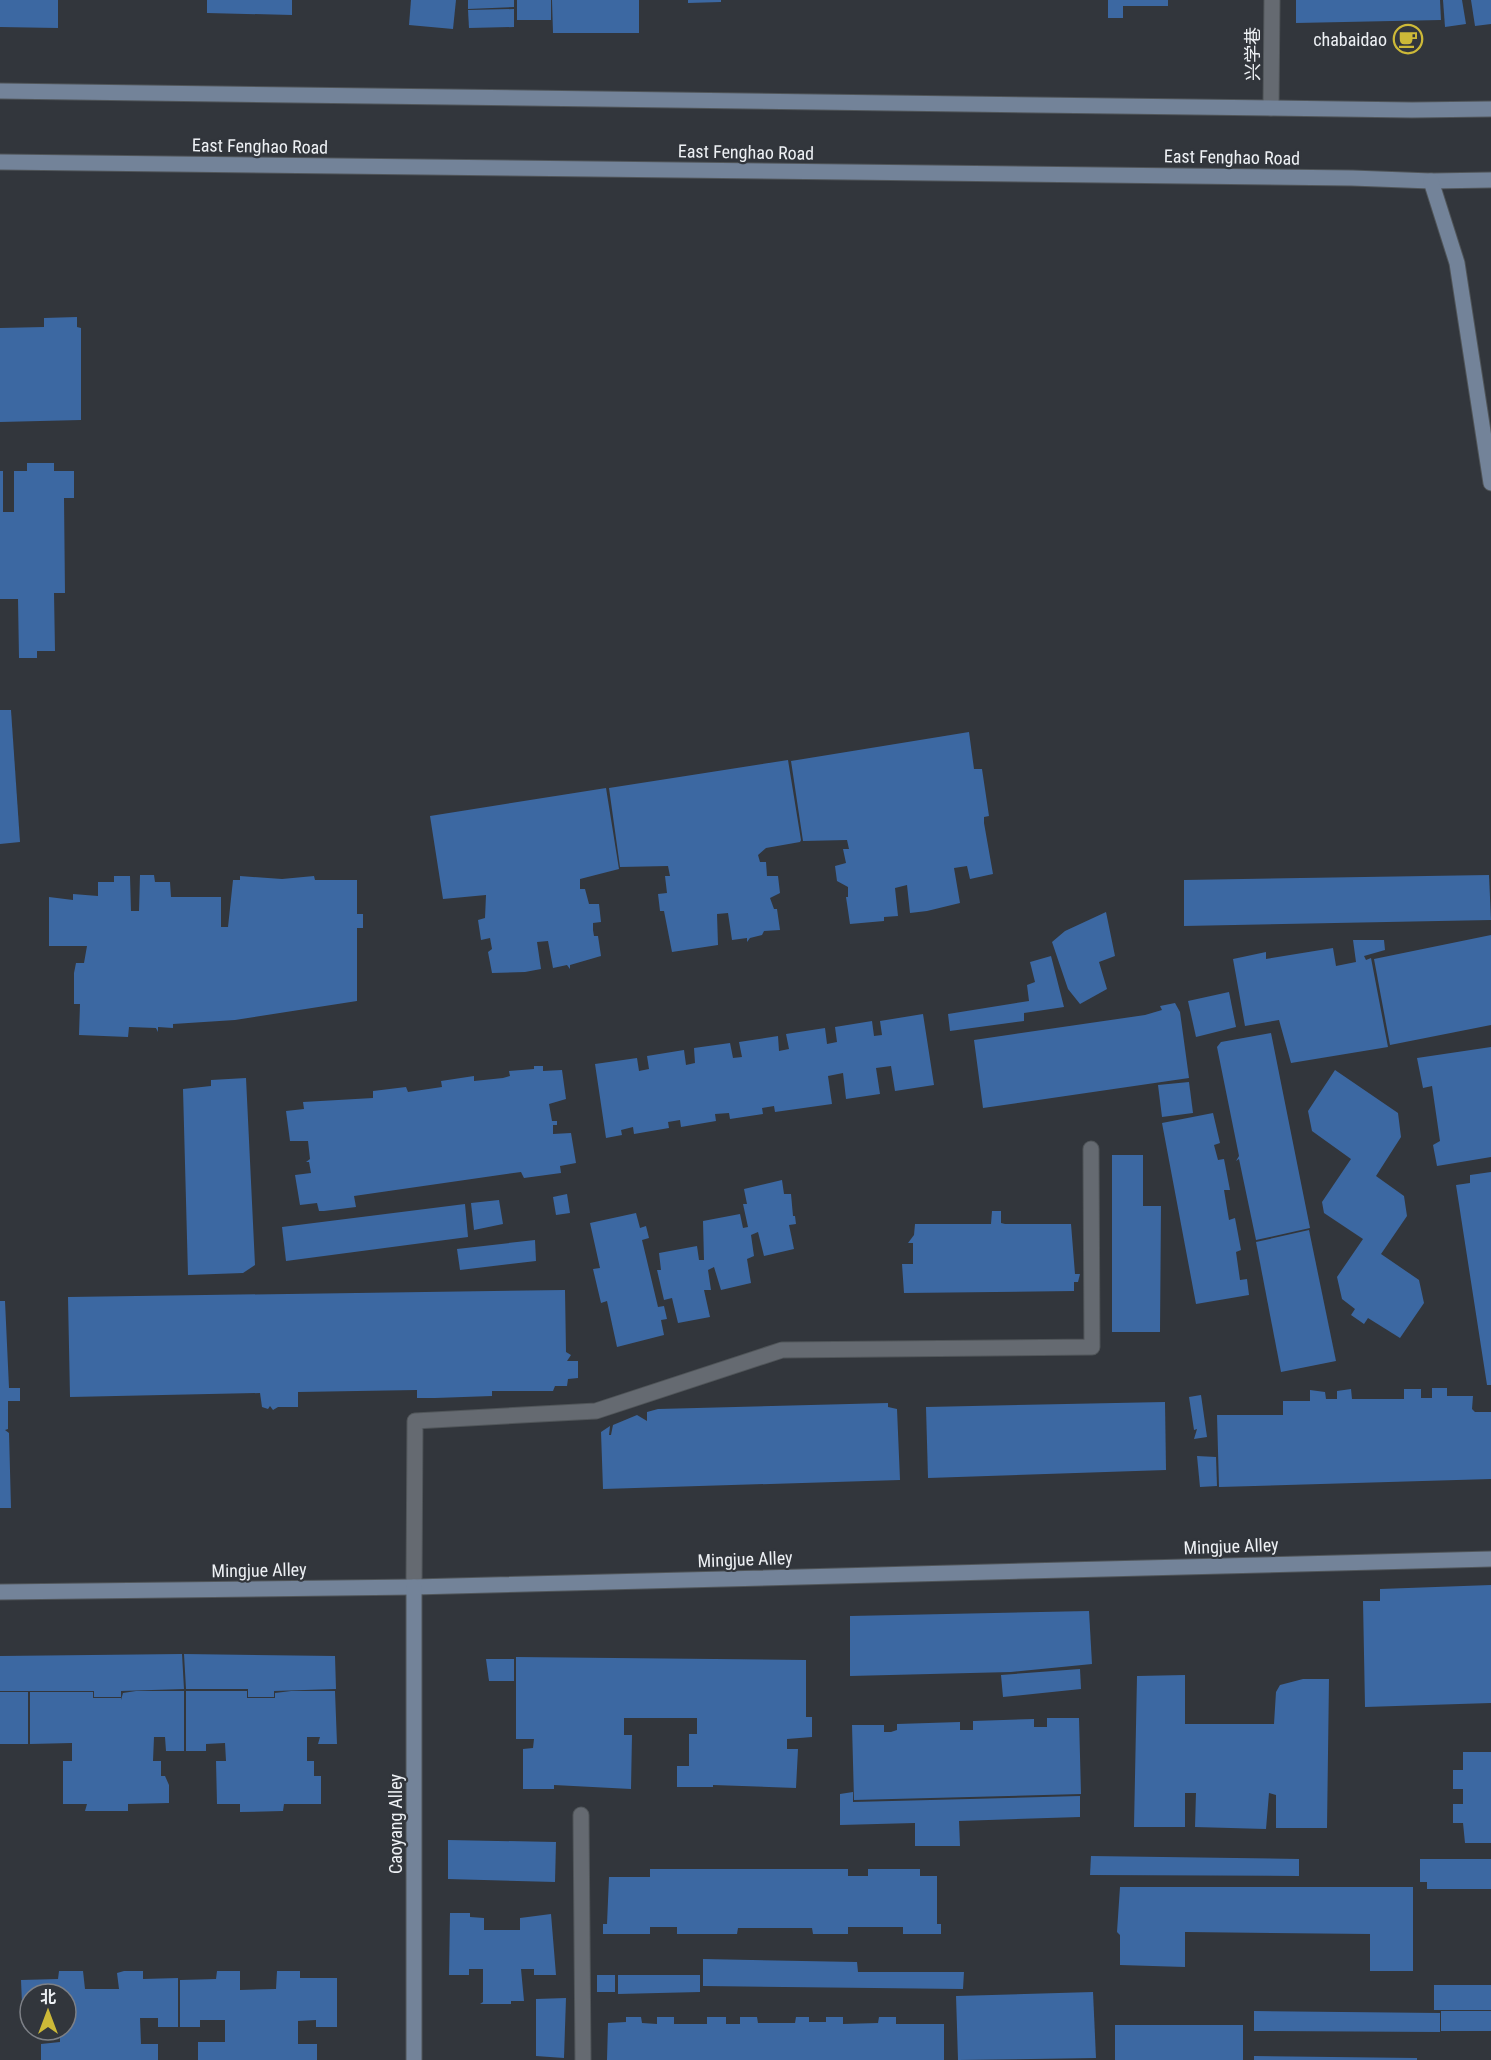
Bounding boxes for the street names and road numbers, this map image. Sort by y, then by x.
street label: 兴学巷 [1242,27,1263,81]
street label: East Fenghao Road [192,134,328,158]
street label: East Fenghao Road [678,140,814,164]
street label: East Fenghao Road [1164,145,1300,169]
street label: Mingjue Alley [1183,1534,1279,1558]
street label: Mingjue Alley [697,1547,793,1571]
street label: Mingjue Alley [211,1559,307,1581]
street label: Caoyang Alley [385,1774,406,1874]

